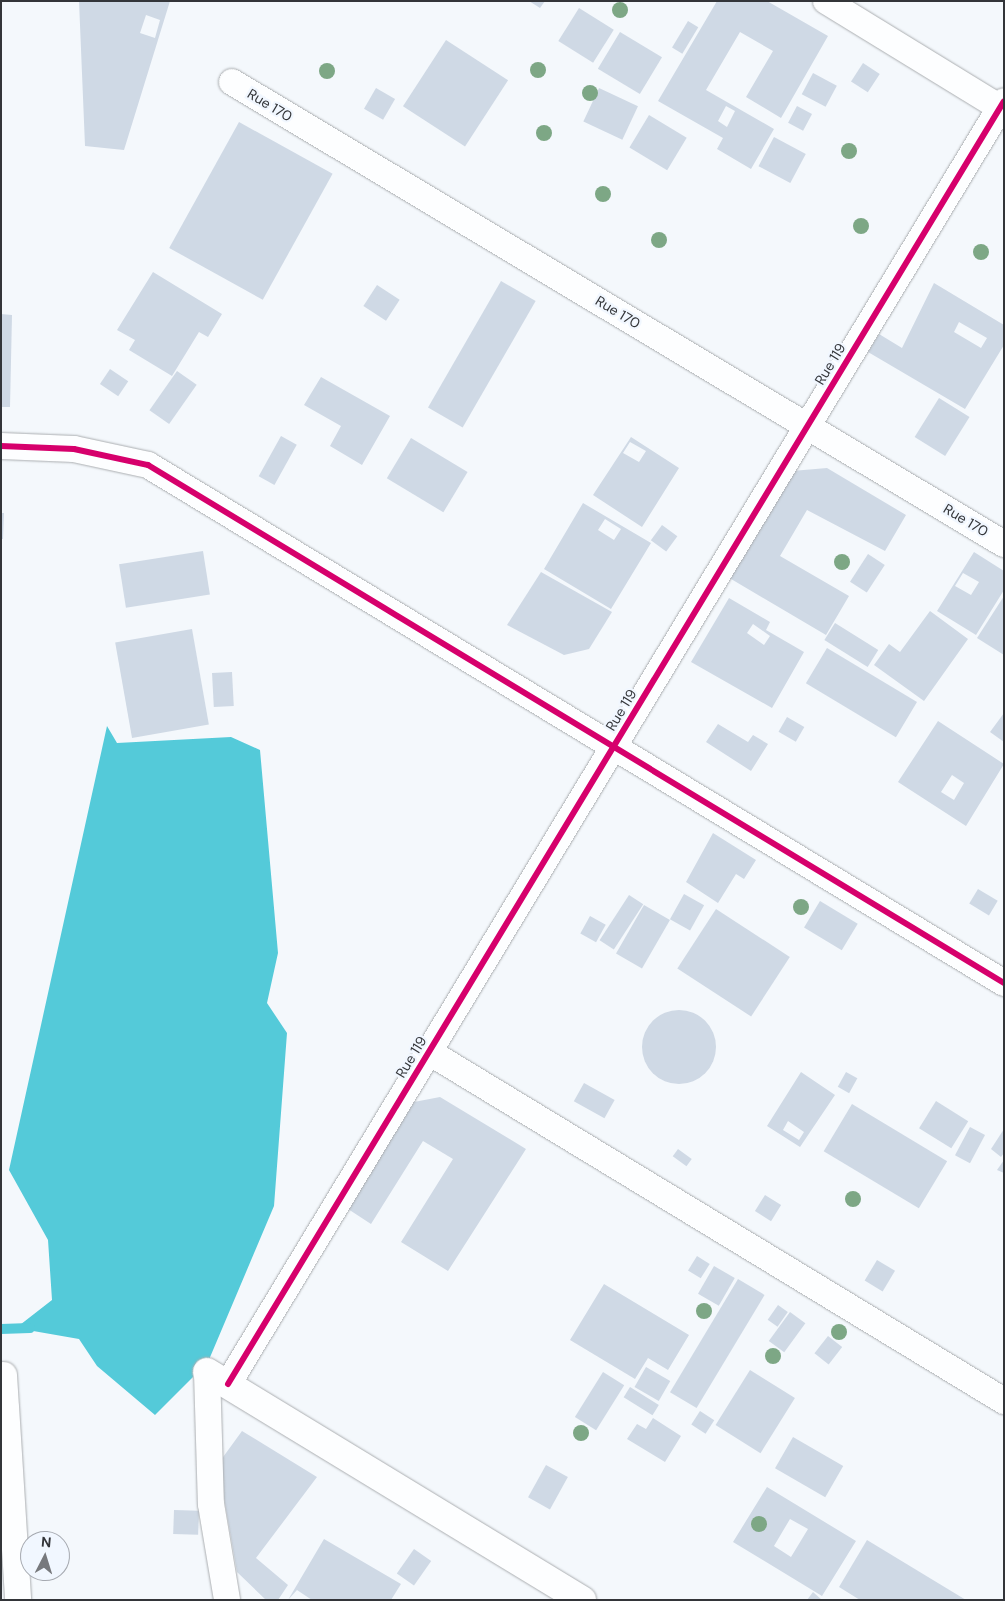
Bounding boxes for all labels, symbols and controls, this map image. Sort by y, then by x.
street label: Rue 170 [245,85,295,125]
street label: Rue 170 [593,292,643,332]
street label: Rue 119 [811,340,849,388]
street label: Rue 170 [941,500,991,540]
street label: Rue 119 [602,686,640,734]
street label: Rue 119 [392,1033,430,1081]
north arrow [20,1531,70,1581]
text: N [40,1533,52,1551]

